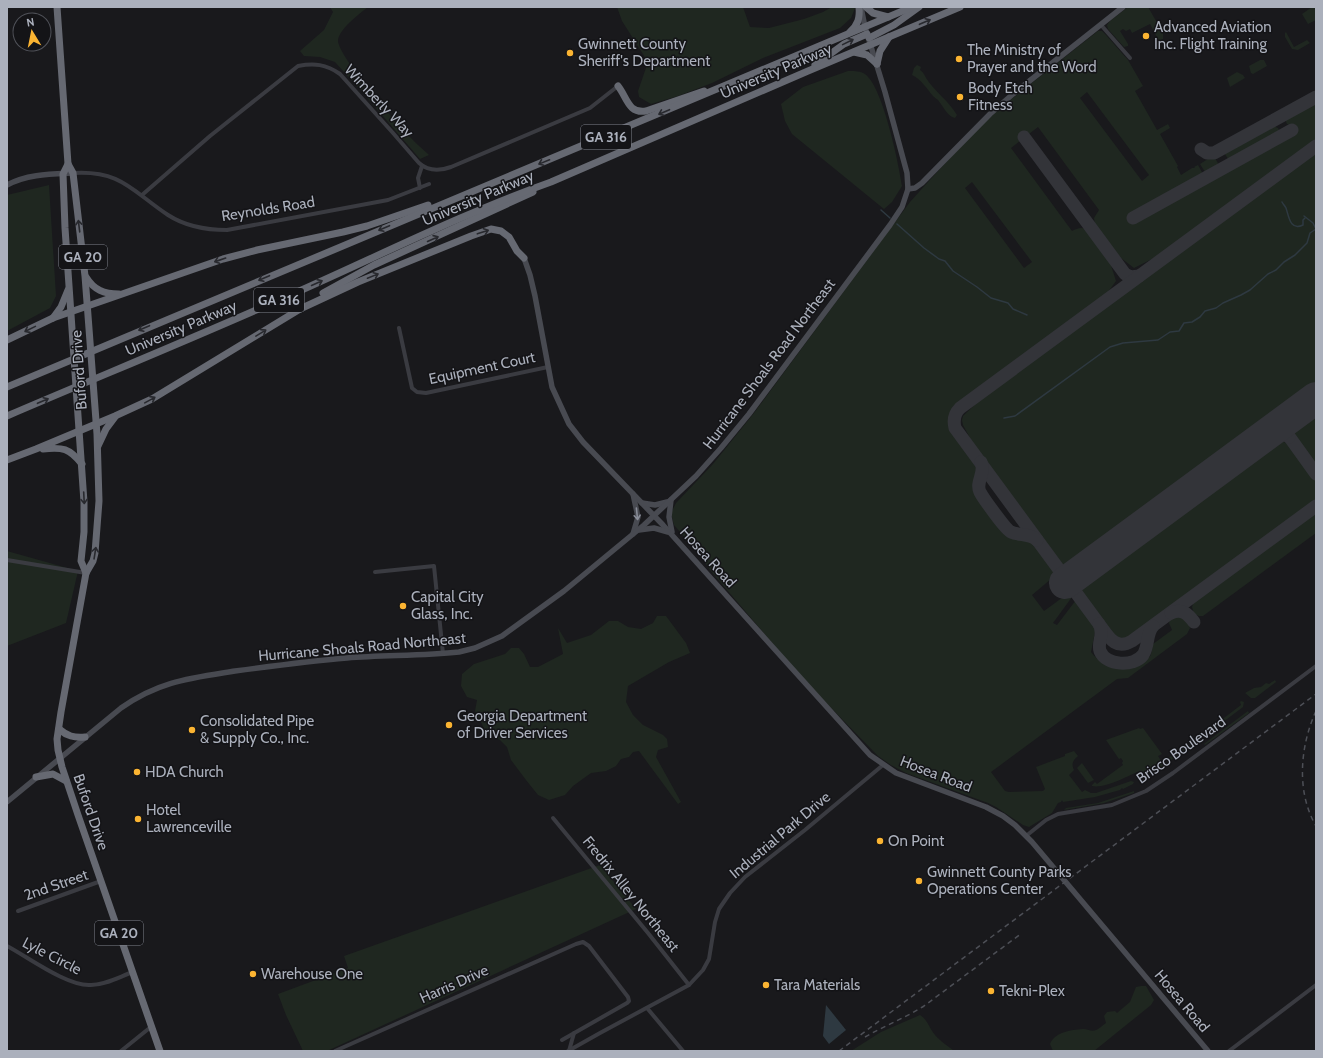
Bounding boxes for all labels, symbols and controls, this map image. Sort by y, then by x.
north arrow [12,12,52,52]
text: N [25,15,35,30]
one-way arrow [918,18,930,25]
place label: Advanced Aviation Inc. Flight Training [1154,18,1272,53]
marker: Advanced Aviation Inc. Flight Training [1141,31,1151,41]
place label: Gwinnett County Sheriff's Department [578,35,710,70]
one-way arrow [842,38,854,45]
street label: University Parkway [717,39,835,103]
place label: The Ministry of Prayer and the Word [967,41,1096,76]
marker: Gwinnett County Sheriff's Department [565,48,575,58]
marker: The Ministry of Prayer and the Word [954,54,964,64]
street label: Wimberly Way [340,61,418,142]
place label: Body Etch Fitness [968,79,1033,114]
marker: Body Etch Fitness [955,92,965,102]
one-way arrow [658,109,670,116]
road number: GA 316 [581,125,631,149]
one-way arrow [539,159,551,167]
street label: University Parkway [419,166,537,230]
street label: Reynolds Road [220,193,316,225]
one-way arrow [75,220,83,233]
one-way arrow [379,225,391,232]
one-way arrow [476,227,488,235]
one-way arrow [426,234,438,242]
road number: GA 20 [59,245,107,269]
one-way arrow [213,257,226,264]
one-way arrow [367,271,379,279]
one-way arrow [259,275,271,283]
street label: Hurricane Shoals Road Northeast [699,275,839,453]
one-way arrow [310,279,322,286]
road number: GA 316 [254,288,304,312]
street label: University Parkway [122,296,240,360]
one-way arrow [139,325,151,333]
one-way arrow [24,326,36,333]
one-way arrow [255,328,267,336]
street label: Buford Drive [67,329,91,410]
street label: Equipment Court [427,348,537,388]
one-way arrow [144,395,156,403]
one-way arrow [36,396,48,404]
one-way arrow [80,491,88,504]
one-way arrow [633,507,640,520]
street label: Hosea Road [676,523,740,591]
one-way arrow [91,547,99,560]
place label: Capital City Glass, Inc. [411,588,484,623]
marker: Capital City Glass, Inc. [398,601,408,611]
street label: Hurricane Shoals Road Northeast [257,629,467,665]
place label: Georgia Department of Driver Services [457,707,587,742]
place label: Consolidated Pipe & Supply Co., Inc. [200,712,315,747]
street label: Brisco Boulevard [1133,713,1229,787]
marker: Georgia Department of Driver Services [444,720,454,730]
marker: Consolidated Pipe & Supply Co., Inc. [187,725,197,735]
street label: Hosea Road [897,752,975,796]
place label: HDA Church [145,763,224,781]
marker: HDA Church [132,767,142,777]
street label: Buford Drive [70,771,113,853]
street label: Industrial Park Drive [726,788,834,882]
place label: Hotel Lawrenceville [146,801,232,836]
marker: Hotel Lawrenceville [133,814,143,824]
place label: On Point [888,832,944,850]
street label: Fredrix Alley Northeast [579,833,683,955]
marker: On Point [875,836,885,846]
place label: Gwinnett County Parks Operations Center [927,863,1072,898]
street label: 2nd Street [22,866,90,904]
marker: Gwinnett County Parks Operations Center [914,876,924,886]
road number: GA 20 [95,921,143,945]
street label: Lyle Circle [19,933,85,979]
street label: Harris Drive [417,961,492,1007]
place label: Warehouse One [261,965,363,983]
street label: Hosea Road [1151,966,1213,1036]
marker: Warehouse One [248,969,258,979]
place label: Tara Materials [774,976,860,994]
marker: Tara Materials [761,980,771,990]
place label: Tekni-Plex [999,982,1065,1000]
marker: Tekni-Plex [986,986,996,996]

